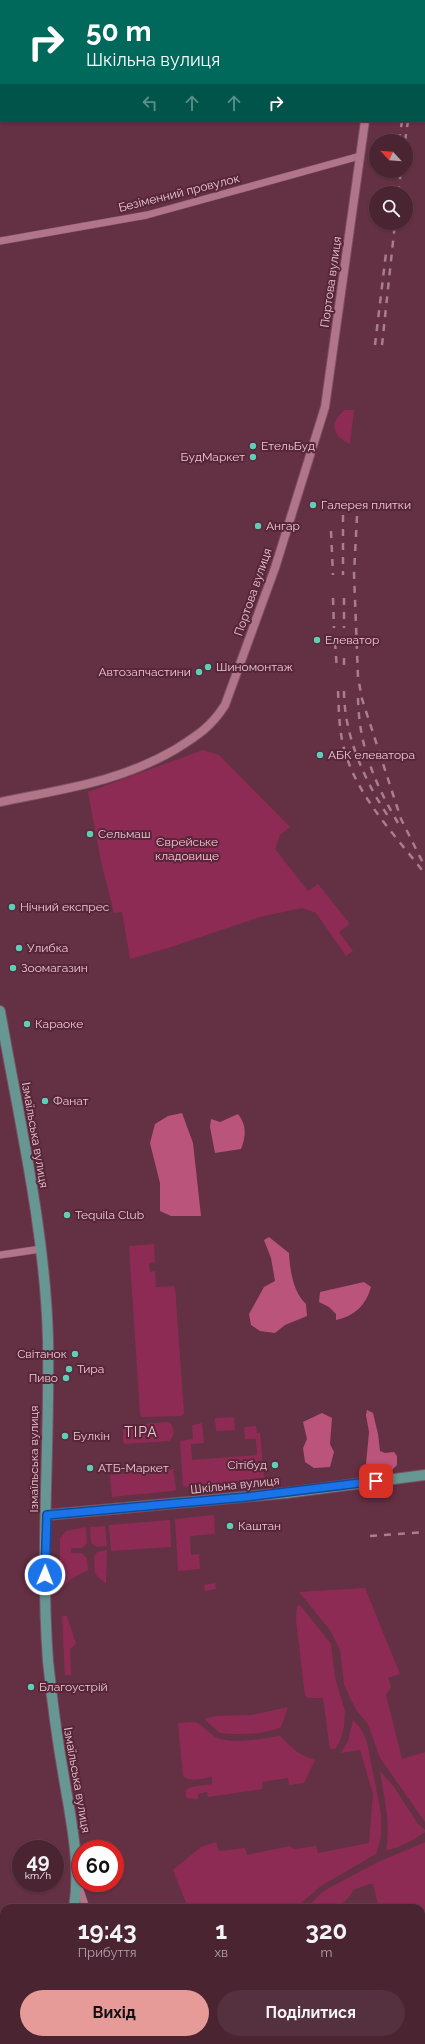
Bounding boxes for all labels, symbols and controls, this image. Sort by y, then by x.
text: 50 m [86,15,152,48]
icon: right [20,16,72,68]
text: Шкільна вулиця [86,49,220,70]
icon: left [139,92,161,114]
icon: ahead [181,92,203,114]
icon: ahead [223,92,245,114]
icon: right [265,92,287,114]
north arrow [369,134,413,178]
map controls [369,134,413,230]
street label: Безіменний провулок [117,171,241,215]
button: search [369,186,413,230]
street label: Портова вулиця [318,235,344,329]
place label: ЕтельБуд [261,439,315,453]
marker: ЕтельБуд [248,441,258,451]
place label: БудМаркет [181,450,245,464]
marker: БудМаркет [248,452,258,462]
place label: Галерея плитки [321,498,411,512]
marker: Галерея плитки [308,500,318,510]
place label: Ангар [266,519,300,533]
marker: Ангар [253,521,263,531]
street label: Портова вулиця [231,546,275,638]
place label: Елеватор [325,633,379,647]
marker: Елеватор [312,635,322,645]
place label: Шиномонтаж [216,660,293,674]
marker: Шиномонтаж [203,662,213,672]
place label: Автозапчастини [98,665,191,679]
marker: Автозапчастини [194,667,204,677]
place label: АБК елеватора [328,748,415,762]
marker: АБК елеватора [315,750,325,760]
place label: Сельмаш [98,827,151,841]
marker: Сельмаш [85,829,95,839]
park label: Єврейське кладовище [155,835,219,863]
place label: Нічний експрес [20,900,110,914]
marker: Нічний експрес [7,902,17,912]
place label: Улибка [27,941,68,955]
marker: Улибка [14,943,24,953]
place label: Зоомагазин [21,961,88,975]
marker: Зоомагазин [8,963,18,973]
place label: Караоке [35,1017,83,1031]
marker: Караоке [22,1019,32,1029]
street label: Ізмаїльська вулиця [19,1081,51,1189]
place label: Фанат [53,1094,89,1108]
marker: Фанат [40,1096,50,1106]
place label: Tequila Club [75,1208,144,1222]
marker: Tequila Club [62,1210,72,1220]
place label: Світанок [17,1347,67,1361]
marker: Світанок [70,1349,80,1359]
place label: Тира [77,1362,104,1376]
marker: Тира [64,1364,74,1374]
place label: Пиво [29,1371,58,1385]
marker: Пиво [61,1373,71,1383]
street label: Ізмаїльська вулиця [27,1405,41,1513]
district label: ТІРА [124,1424,158,1440]
place label: Булкін [73,1429,110,1443]
marker: Булкін [60,1431,70,1441]
place label: Сітібуд [227,1458,267,1472]
marker: Сітібуд [270,1460,280,1470]
place label: АТБ-Маркет [98,1461,169,1475]
marker: АТБ-Маркет [85,1463,95,1473]
pin [359,1464,393,1498]
icon: arrive [365,1470,387,1492]
street label: Шкільна вулиця [190,1473,280,1497]
place label: Каштан [238,1519,281,1533]
marker: Каштан [225,1521,235,1531]
position arrow [24,1554,66,1596]
place label: Благоустрій [39,1680,108,1694]
marker: Благоустрій [26,1682,36,1692]
street label: Ізмаїльська вулиця [61,1726,93,1834]
speed limit sign: 60 [72,1840,124,1892]
text: 49 [26,1849,50,1873]
text: km/h [25,1870,51,1881]
text: 19:43 [78,1916,137,1945]
text: 1 [215,1916,227,1945]
text: 320 [306,1916,347,1945]
text: Прибуття [78,1945,137,1960]
text: хв [214,1945,228,1960]
text: m [320,1945,332,1960]
button: Вихід [20,1990,209,2036]
button: Поділитися [217,1990,405,2036]

